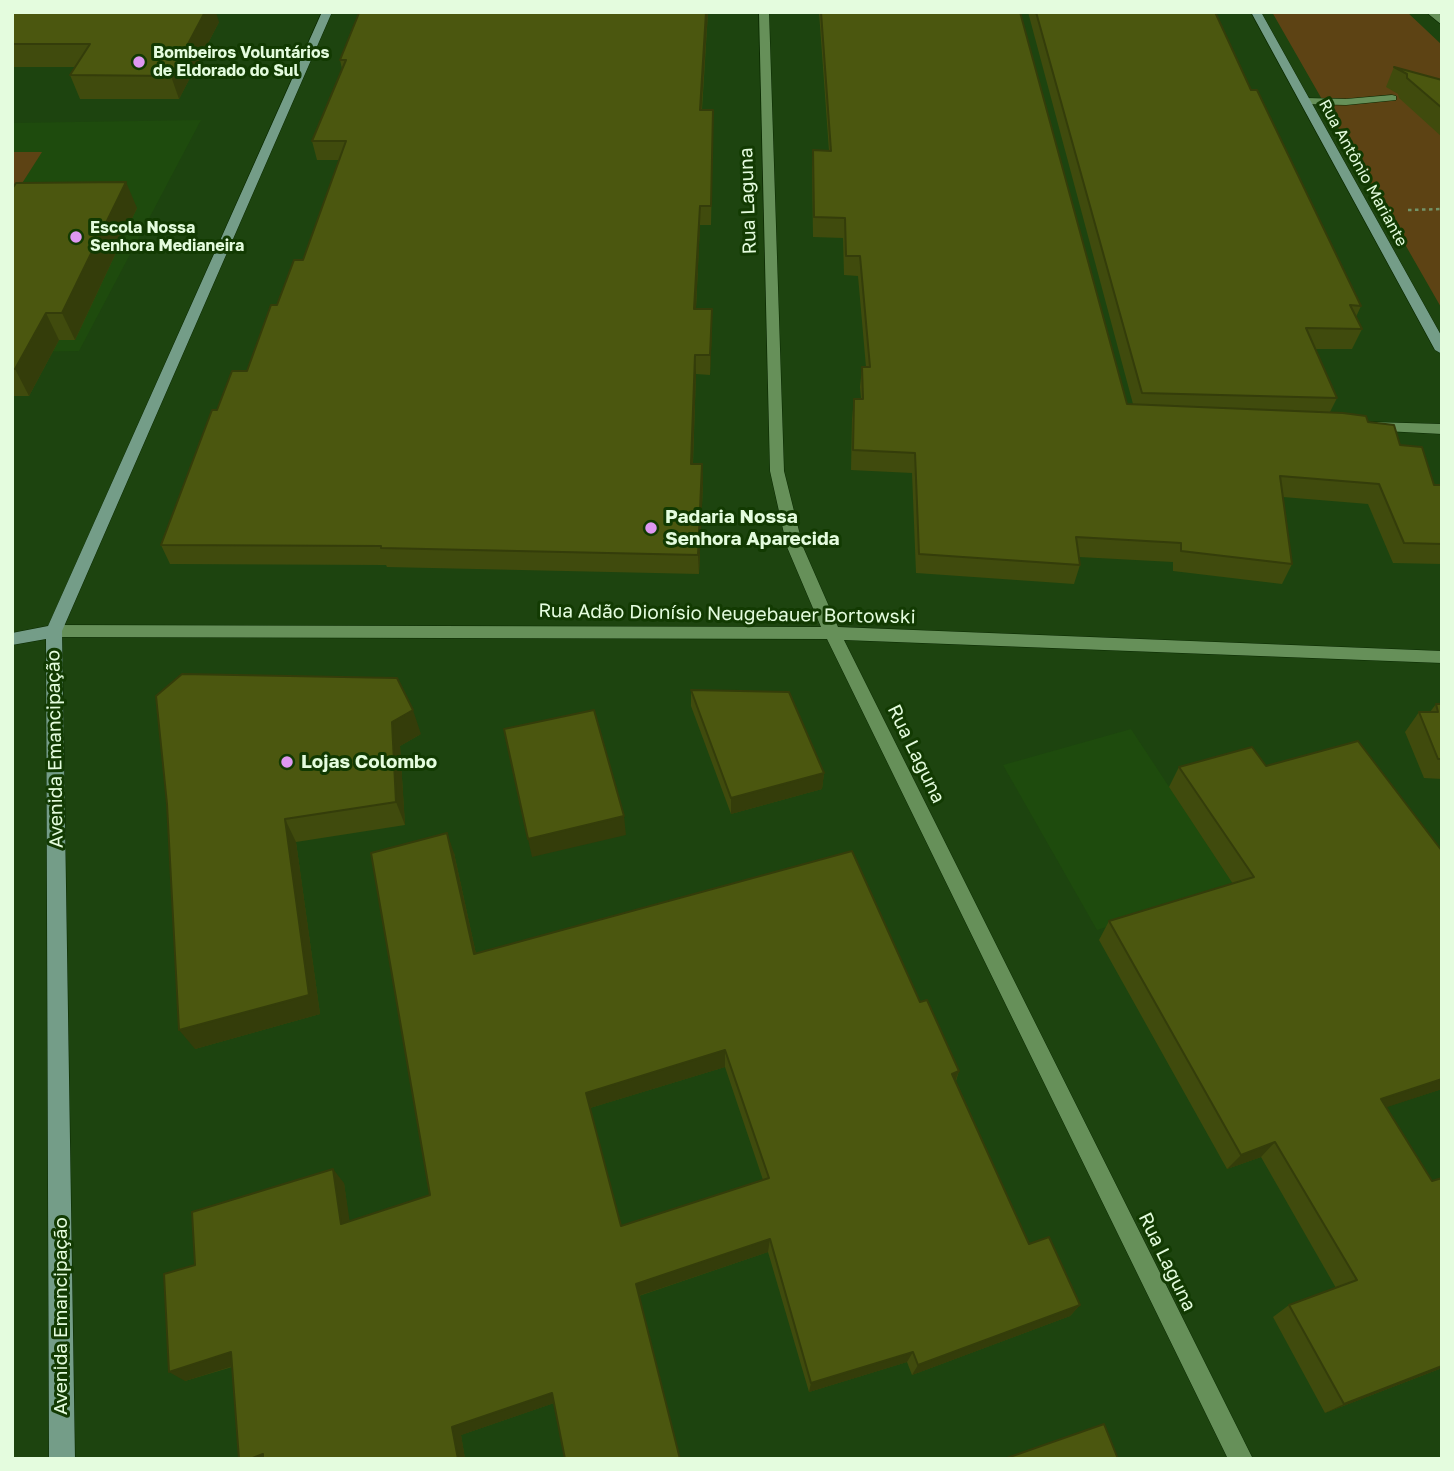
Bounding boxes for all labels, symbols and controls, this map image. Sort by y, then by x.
place label: Bombeiros Voluntários de Eldorado do Sul [153,43,330,81]
marker: Bombeiros Voluntários de Eldorado do Sul [131,54,147,70]
street label: Rua Antônio Mariante [1315,96,1411,250]
street label: Rua Laguna [735,147,761,255]
place label: Escola Nossa Senhora Medianeira [90,218,244,256]
marker: Escola Nossa Senhora Medianeira [68,229,84,245]
place label: Padaria Nossa Senhora Aparecida [665,506,840,550]
marker: Padaria Nossa Senhora Aparecida [643,520,659,536]
street label: Rua Adão Dionísio Neugebauer Bortowski [538,599,916,629]
street label: Avenida Emancipação [42,650,68,848]
street label: Rua Laguna [882,701,950,807]
place label: Lojas Colombo [301,751,437,773]
marker: Lojas Colombo [279,754,295,770]
street label: Rua Laguna [1133,1209,1201,1315]
street label: Avenida Emancipação [50,1217,72,1415]

